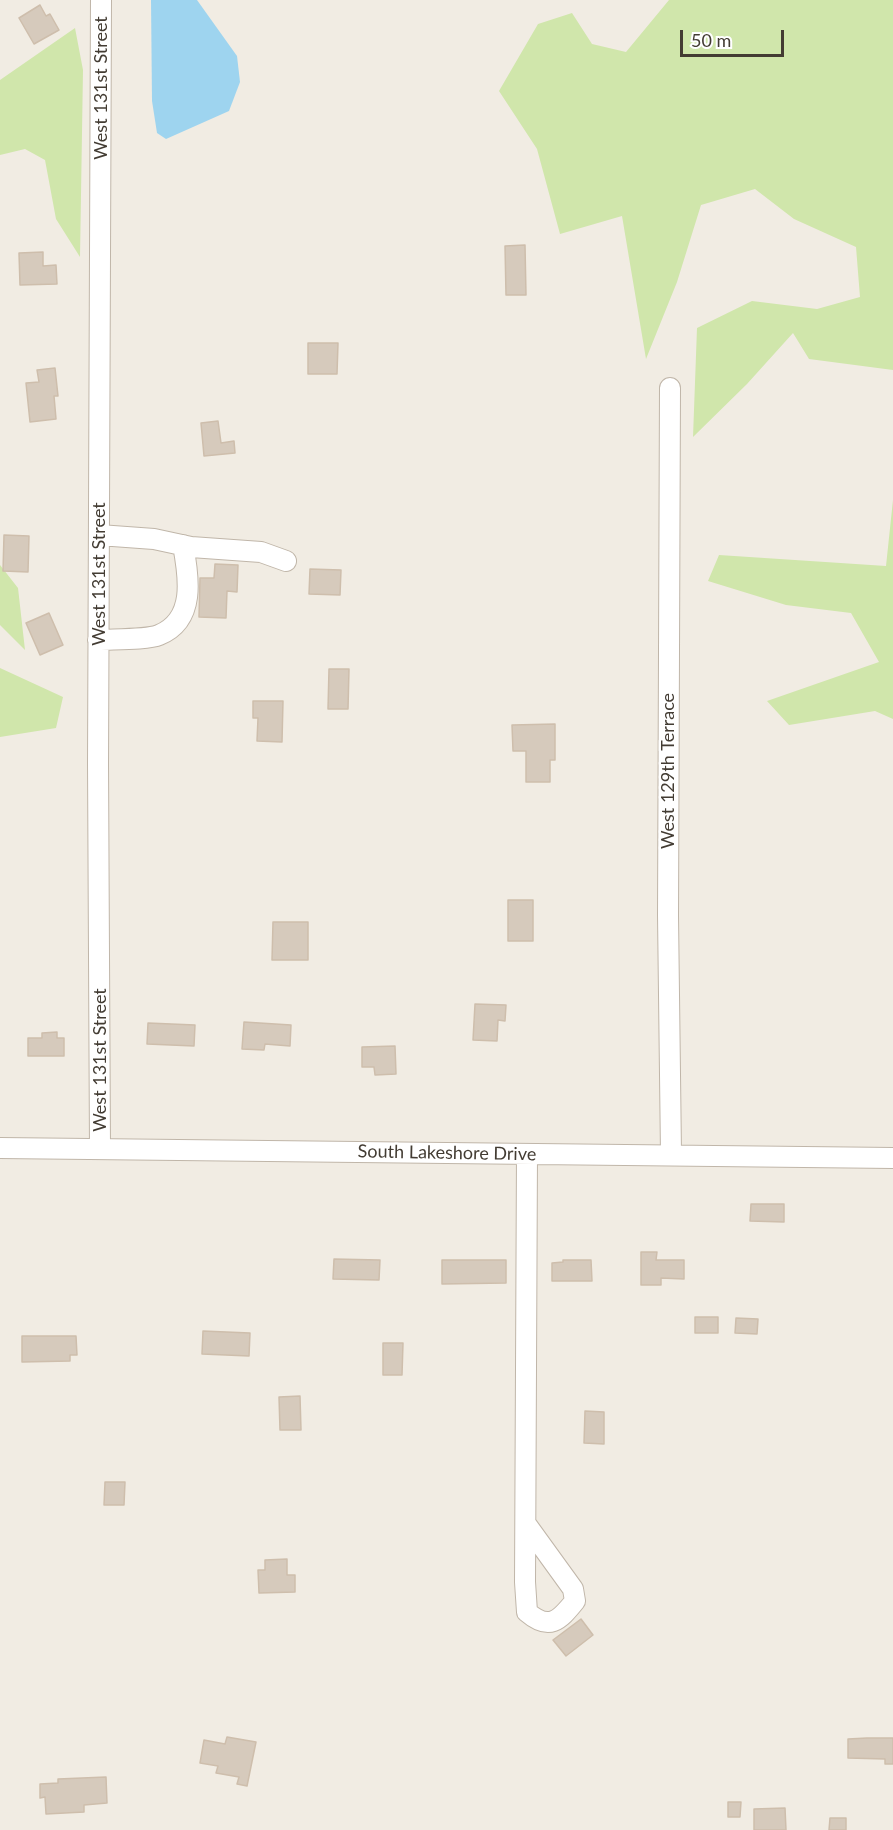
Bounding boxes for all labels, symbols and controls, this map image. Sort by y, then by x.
street label: West 131st Street [90,16,112,160]
scale bar [683,18,786,56]
text: 50 m [691,29,731,51]
street label: West 131st Street [88,502,110,646]
street label: West 129th Terrace [657,693,679,849]
street label: West 131st Street [89,988,111,1132]
street label: South Lakeshore Drive [358,1141,536,1165]

